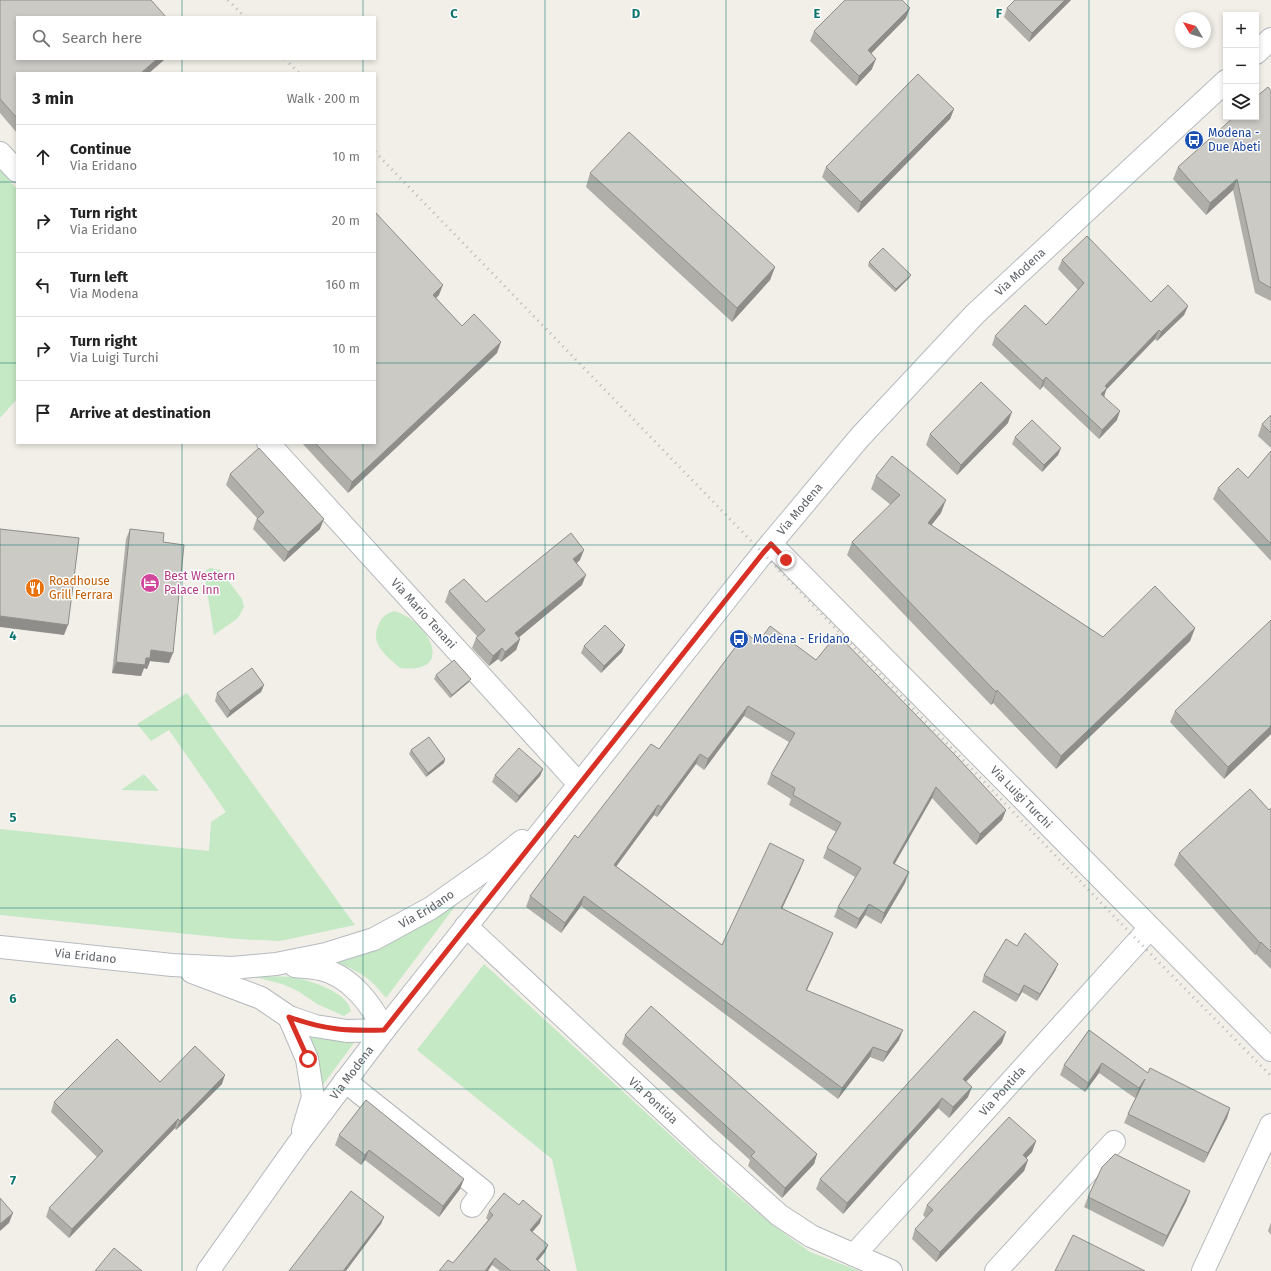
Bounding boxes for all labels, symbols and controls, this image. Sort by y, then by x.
text: C [450,6,458,21]
text: D [632,6,641,21]
text: E [814,6,821,21]
text: F [996,6,1003,21]
north arrow [1175,12,1211,48]
map controls [1223,12,1259,120]
button: + [1223,12,1259,48]
search box [16,16,376,60]
icon: search [30,27,52,49]
text: Search here [62,29,142,47]
button: − [1223,48,1259,84]
button: layers [1223,84,1259,120]
text: 3 min [32,88,74,109]
text: Walk · 200 m [287,91,360,106]
place label: Modena - Due Abeti [1208,126,1261,154]
bus stop icon: Modena - Due Abeti [1183,129,1205,151]
text: Continue [70,140,131,158]
icon: ahead [32,146,54,168]
text: 10 m [333,149,360,164]
text: Via Eridano [70,158,137,173]
text: Turn right [70,204,137,222]
icon: right [32,210,54,232]
text: 20 m [332,213,360,228]
text: Via Eridano [70,222,137,237]
street label: Via Modena [992,245,1048,299]
text: Turn left [70,268,128,286]
icon: left [32,274,54,296]
text: 160 m [326,277,360,292]
text: Via Modena [70,286,139,301]
text: Turn right [70,332,137,350]
icon: right [32,338,54,360]
text: 10 m [333,341,360,356]
text: Via Luigi Turchi [70,350,159,365]
icon: arrive [32,402,54,424]
text: Arrive at destination [70,404,211,422]
street label: Via Modena [774,480,825,538]
route end [777,551,795,569]
place label: Best Western Palace Inn [164,569,235,597]
hotel icon: Best Western Palace Inn [139,572,161,594]
place label: Roadhouse Grill Ferrara [49,574,113,602]
street label: Via Mario Tenani [388,576,459,652]
restaurant icon: Roadhouse Grill Ferrara [24,577,46,599]
text: 4 [9,628,17,643]
bus stop icon: Modena - Eridano [728,628,750,650]
place label: Modena - Eridano [753,632,850,646]
street label: Via Luigi Turchi [987,763,1055,831]
text: 5 [10,810,17,825]
street label: Via Eridano [397,887,457,931]
street label: Via Eridano [54,946,117,966]
text: 6 [9,991,17,1006]
street label: Via Modena [327,1043,377,1102]
route start [299,1050,317,1068]
street label: Via Pontida [976,1063,1028,1119]
street label: Via Pontida [626,1074,681,1127]
text: 7 [10,1173,16,1188]

